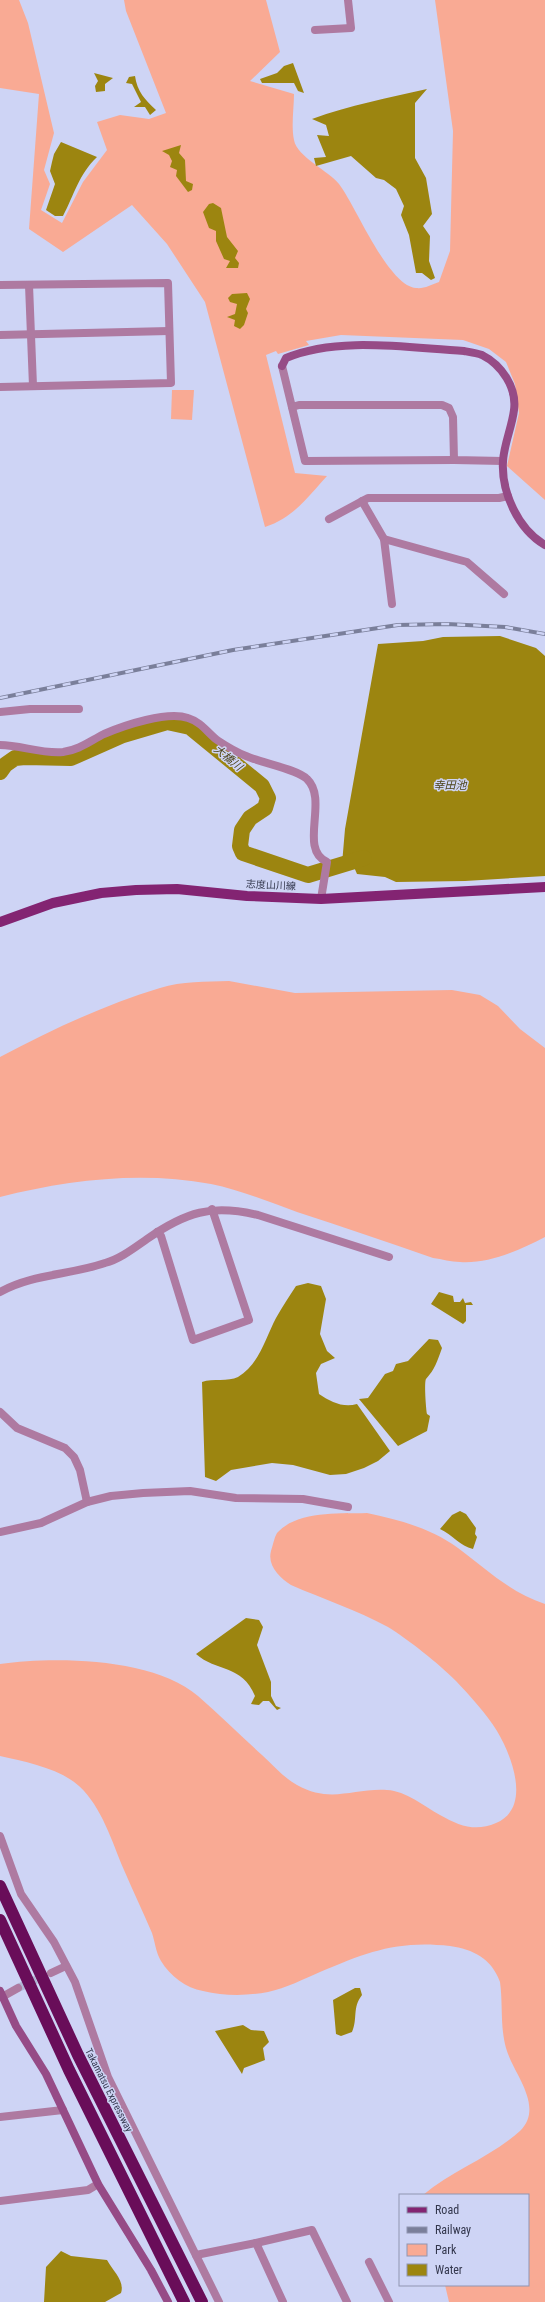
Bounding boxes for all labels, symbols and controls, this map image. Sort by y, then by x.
water label: 大橋川 [211,743,246,774]
water label: 幸田池 [434,779,467,792]
street label: 志度山川線 [246,878,296,892]
street label: Takamatsu Expressway [83,2046,135,2134]
legend [399,2194,529,2286]
text: Road [435,2203,459,2217]
text: Railway [435,2223,471,2237]
text: Park [435,2243,457,2257]
text: Water [435,2263,463,2277]

